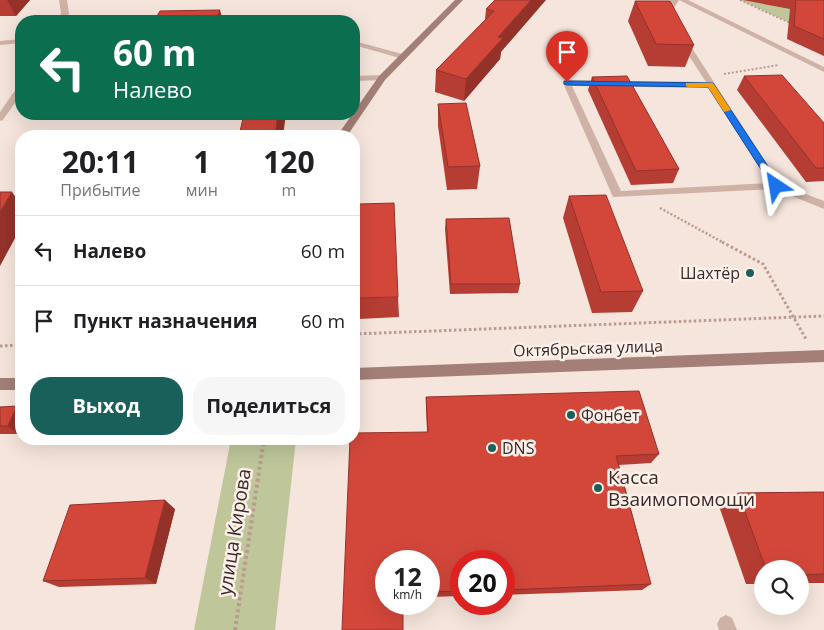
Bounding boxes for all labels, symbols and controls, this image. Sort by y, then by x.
text: 60 m [113,29,196,76]
pin [546,31,588,82]
icon: left [30,35,95,100]
icon: arrive [553,38,581,66]
text: Налево [113,74,192,104]
text: 20:11 [62,141,139,182]
text: 1 [193,141,210,182]
text: 120 [263,141,315,182]
position arrow [749,159,801,211]
text: Прибытие [60,179,140,201]
text: мин [186,179,218,201]
text: m [282,179,296,201]
icon: left [30,237,58,265]
text: Налево [73,238,146,264]
text: 60 m [301,238,345,264]
place label: Шахтёр [680,262,740,284]
marker: Шахтёр [744,267,756,279]
icon: arrive [30,307,58,335]
text: Пункт назначения [73,308,258,334]
text: 60 m [301,308,345,334]
street label: Октябрьская улица [513,334,663,362]
button: Выход [30,377,183,435]
button: Поделиться [193,377,345,435]
place label: Фонбет [581,404,640,426]
marker: Фонбет [565,409,577,421]
place label: DNS [502,437,535,459]
marker: DNS [486,442,498,454]
place label: Касса Взаимопомощи [608,464,755,512]
street label: улица Кирова [211,467,257,597]
marker: Касса Взаимопомощи [592,482,604,494]
speed limit sign: 20 [450,550,515,615]
text: 12 [393,559,422,593]
map controls [754,560,809,615]
button: search [754,560,809,615]
text: km/h [393,586,422,603]

